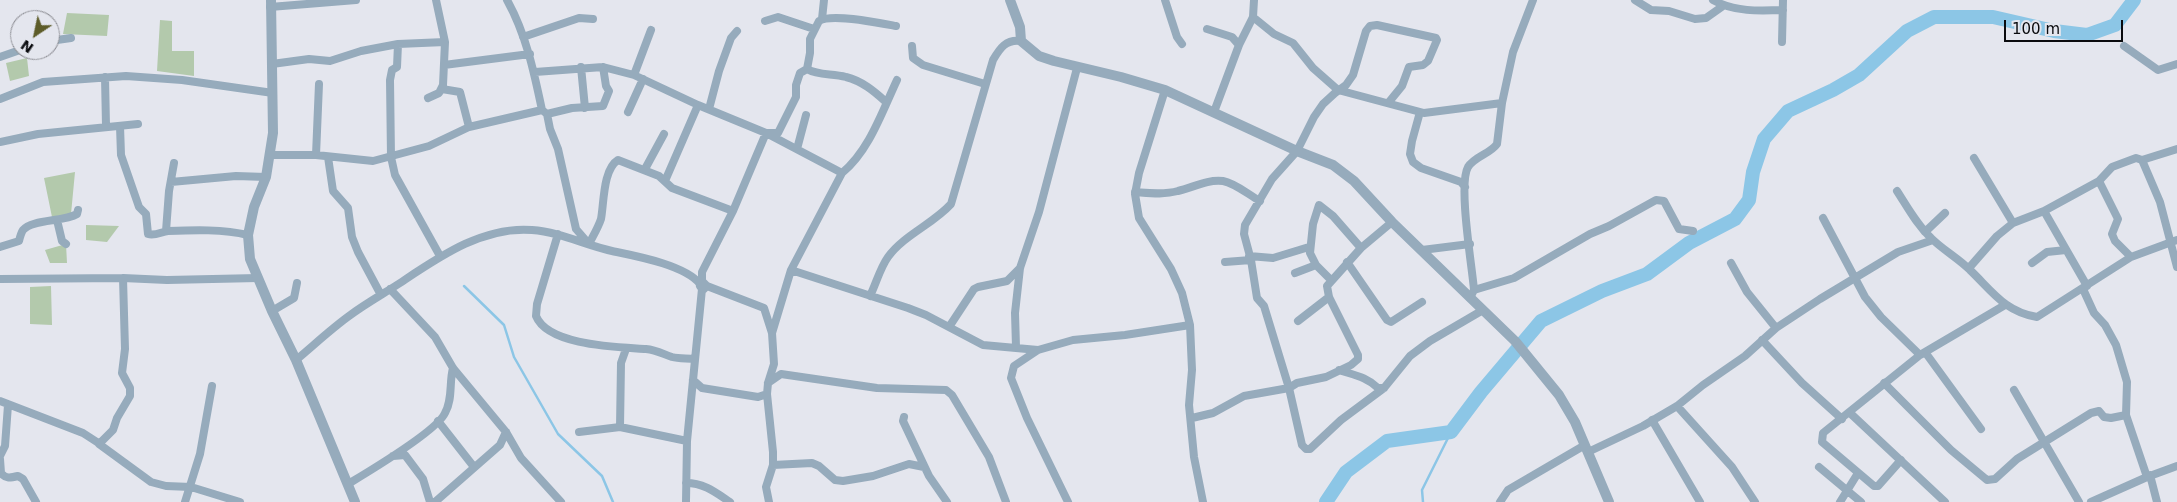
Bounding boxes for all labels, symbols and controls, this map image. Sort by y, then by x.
north arrow [10,10,60,60]
scale bar [2007,10,2126,42]
text: 100 m [2012,20,2060,38]
text: N [18,37,37,57]

